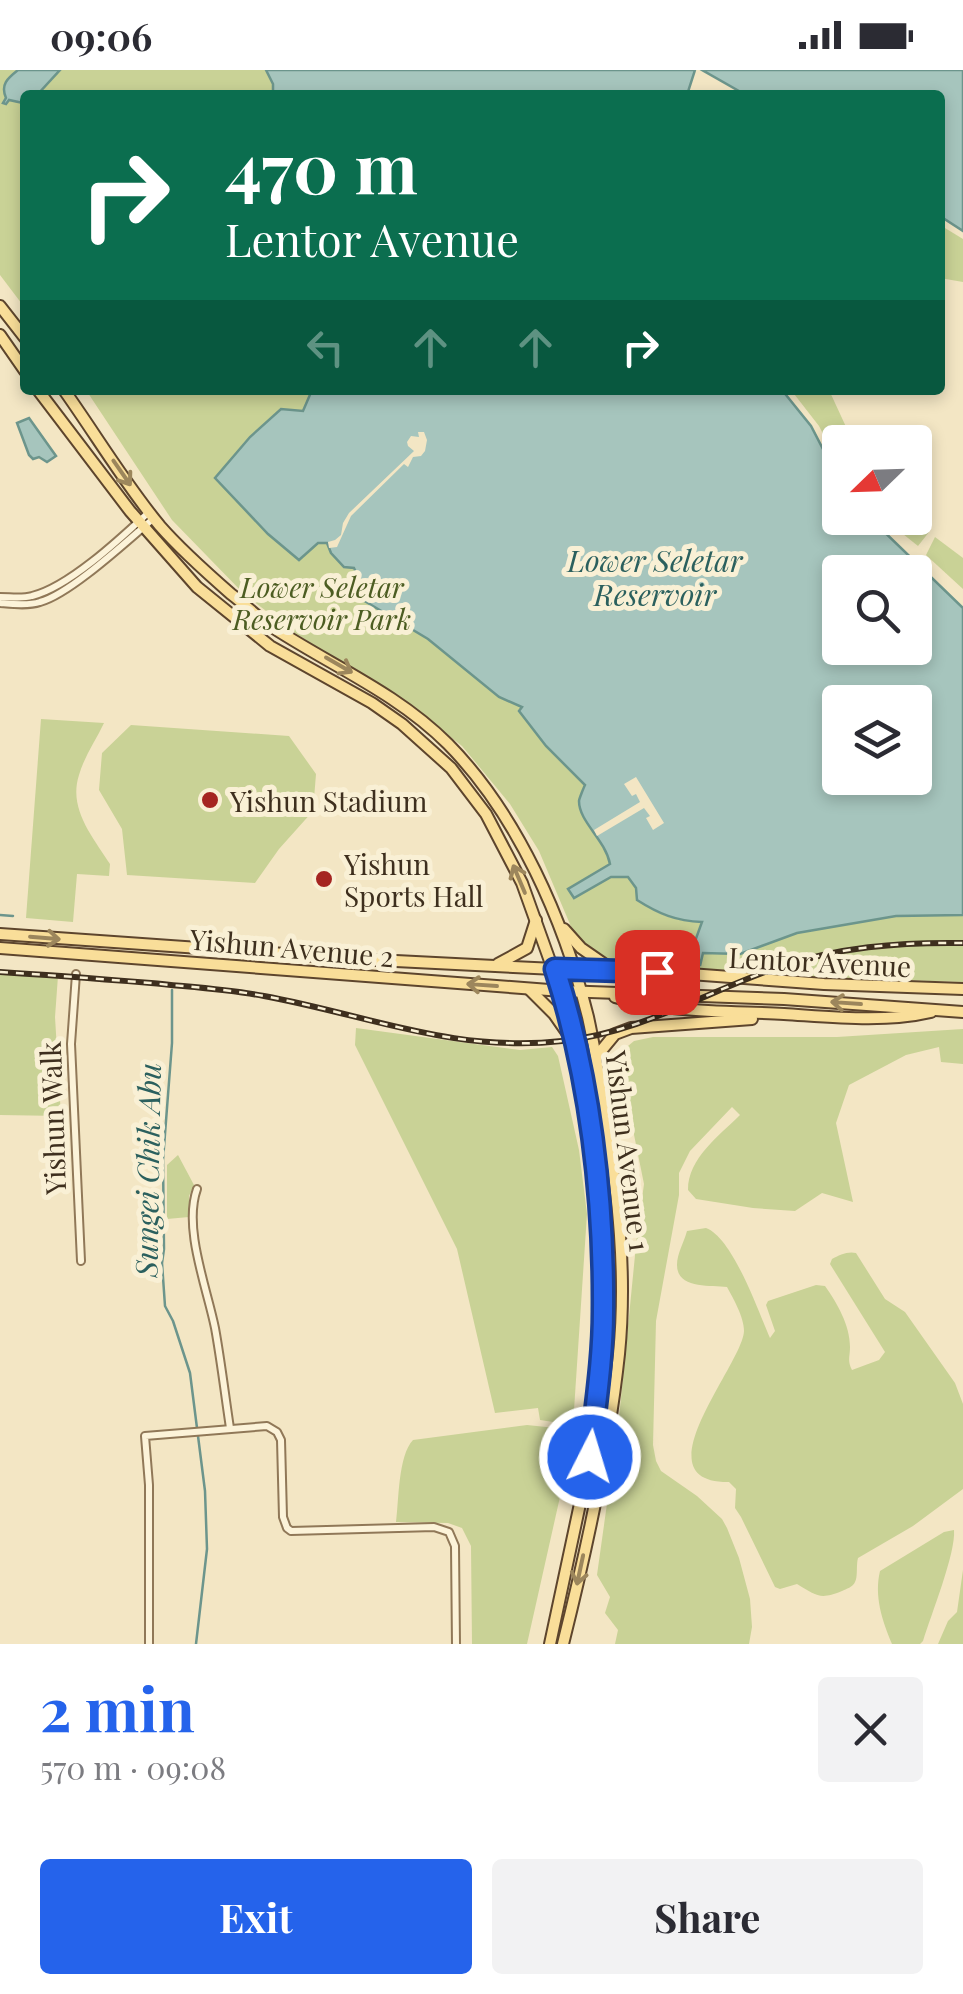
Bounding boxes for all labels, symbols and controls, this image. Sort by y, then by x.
text: 09:06 [50,10,152,61]
text: 470 m [225,118,418,212]
icon: right [60,130,190,260]
text: Lentor Avenue [225,208,519,268]
icon: left [298,320,353,375]
icon: ahead [403,320,458,375]
icon: ahead [508,320,563,375]
icon: right [613,320,668,375]
north arrow [822,425,932,535]
map controls [822,425,932,795]
one-way arrow [111,459,132,487]
water label: Lower Seletar Reservoir [565,540,744,614]
button: search [822,555,932,665]
park label: Lower Seletar Reservoir Park [232,568,411,637]
one-way arrow [324,655,353,675]
button: layers [822,685,932,795]
place label: Yishun Stadium [229,782,428,819]
marker: Yishun Stadium [199,789,221,811]
place label: Yishun Sports Hall [343,845,484,914]
one-way arrow [509,864,527,895]
marker: Yishun Sports Hall [313,868,335,890]
street label: Yishun Avenue 2 [187,920,396,974]
one-way arrow [28,928,60,947]
pin [615,930,700,1015]
street label: Lentor Avenue [728,938,912,984]
icon: arrive [630,945,685,1000]
one-way arrow [466,975,498,994]
one-way arrow [831,993,863,1012]
street label: Yishun Walk [31,1040,73,1196]
street label: Yishun Avenue 1 [598,1048,660,1253]
water label: Sungei Chik Abu [125,1062,169,1279]
position arrow [538,1405,642,1509]
one-way arrow [570,1553,589,1585]
text: 2 min [40,1667,195,1747]
button: close [818,1677,923,1782]
text: 570 m · 09:08 [40,1745,226,1788]
button: Exit [40,1859,472,1974]
button: Share [492,1859,923,1974]

